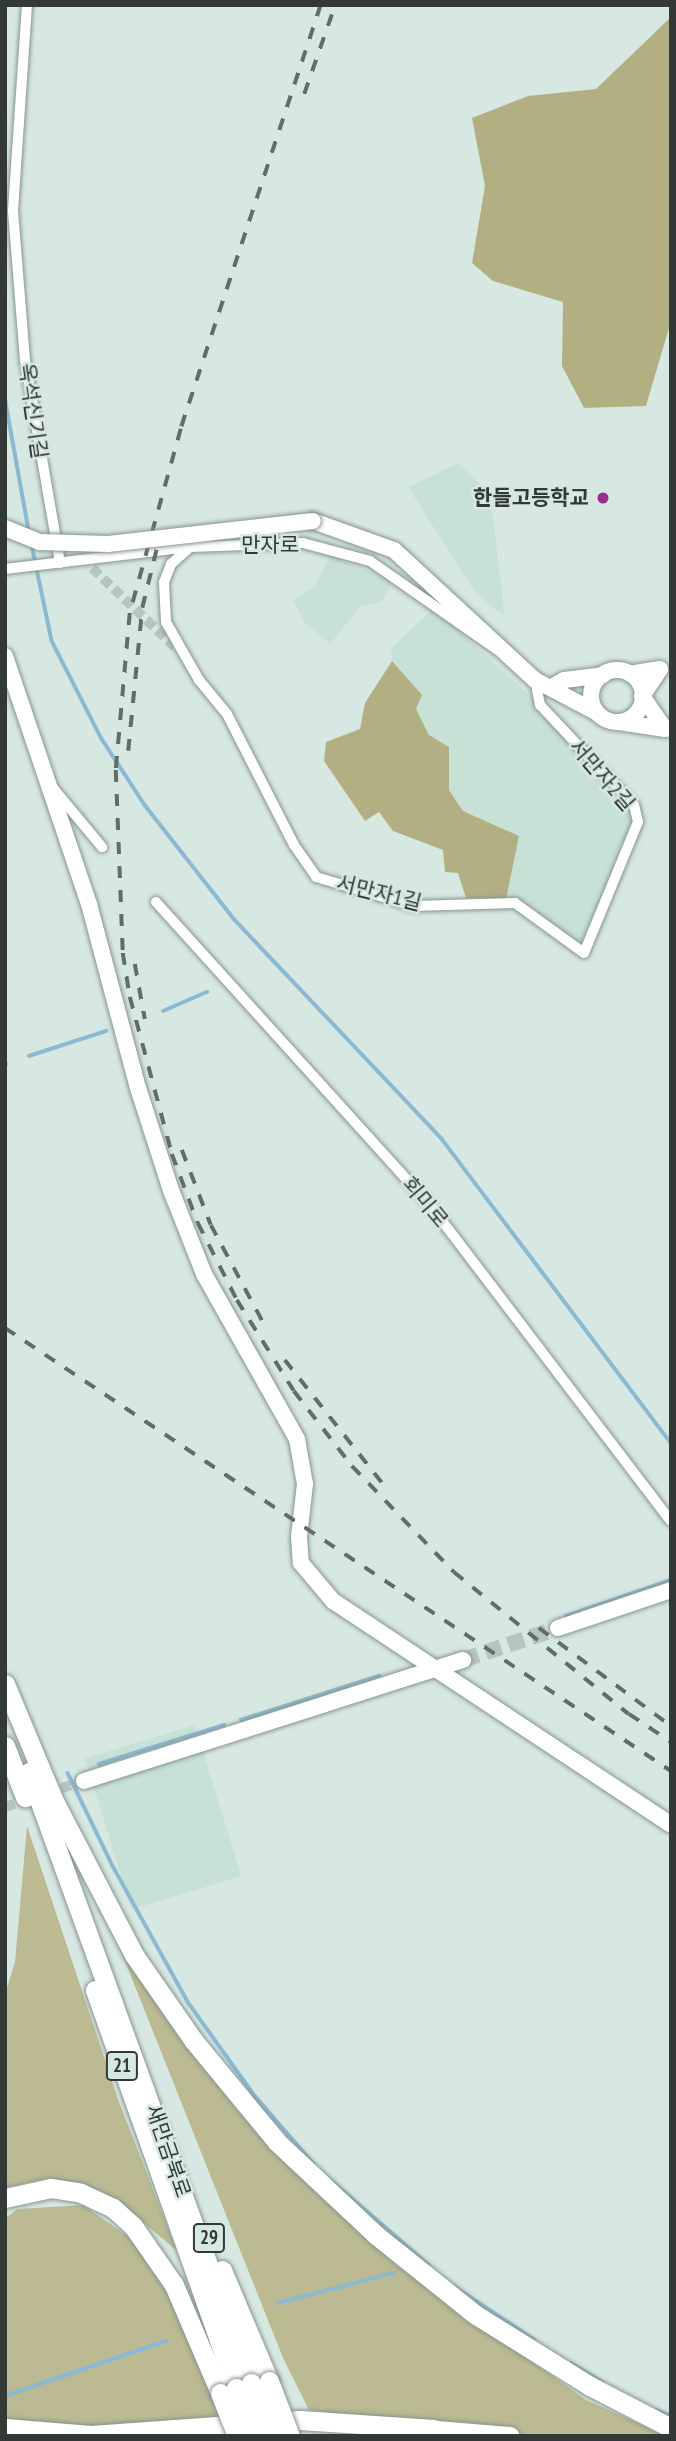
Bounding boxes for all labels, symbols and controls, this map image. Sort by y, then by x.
street label: 옥석신기길 [14,361,52,461]
place label: 한들고등학교 [473,485,589,511]
marker: 한들고등학교 [595,490,611,506]
street label: 만자로 [241,532,299,558]
street label: 서만자2길 [564,734,640,816]
street label: 서만자1길 [334,870,424,916]
street label: 회미로 [397,1172,453,1232]
road number: 21 [104,2050,140,2082]
street label: 새만금북로 [140,2101,196,2201]
road number: 29 [192,2222,227,2254]

